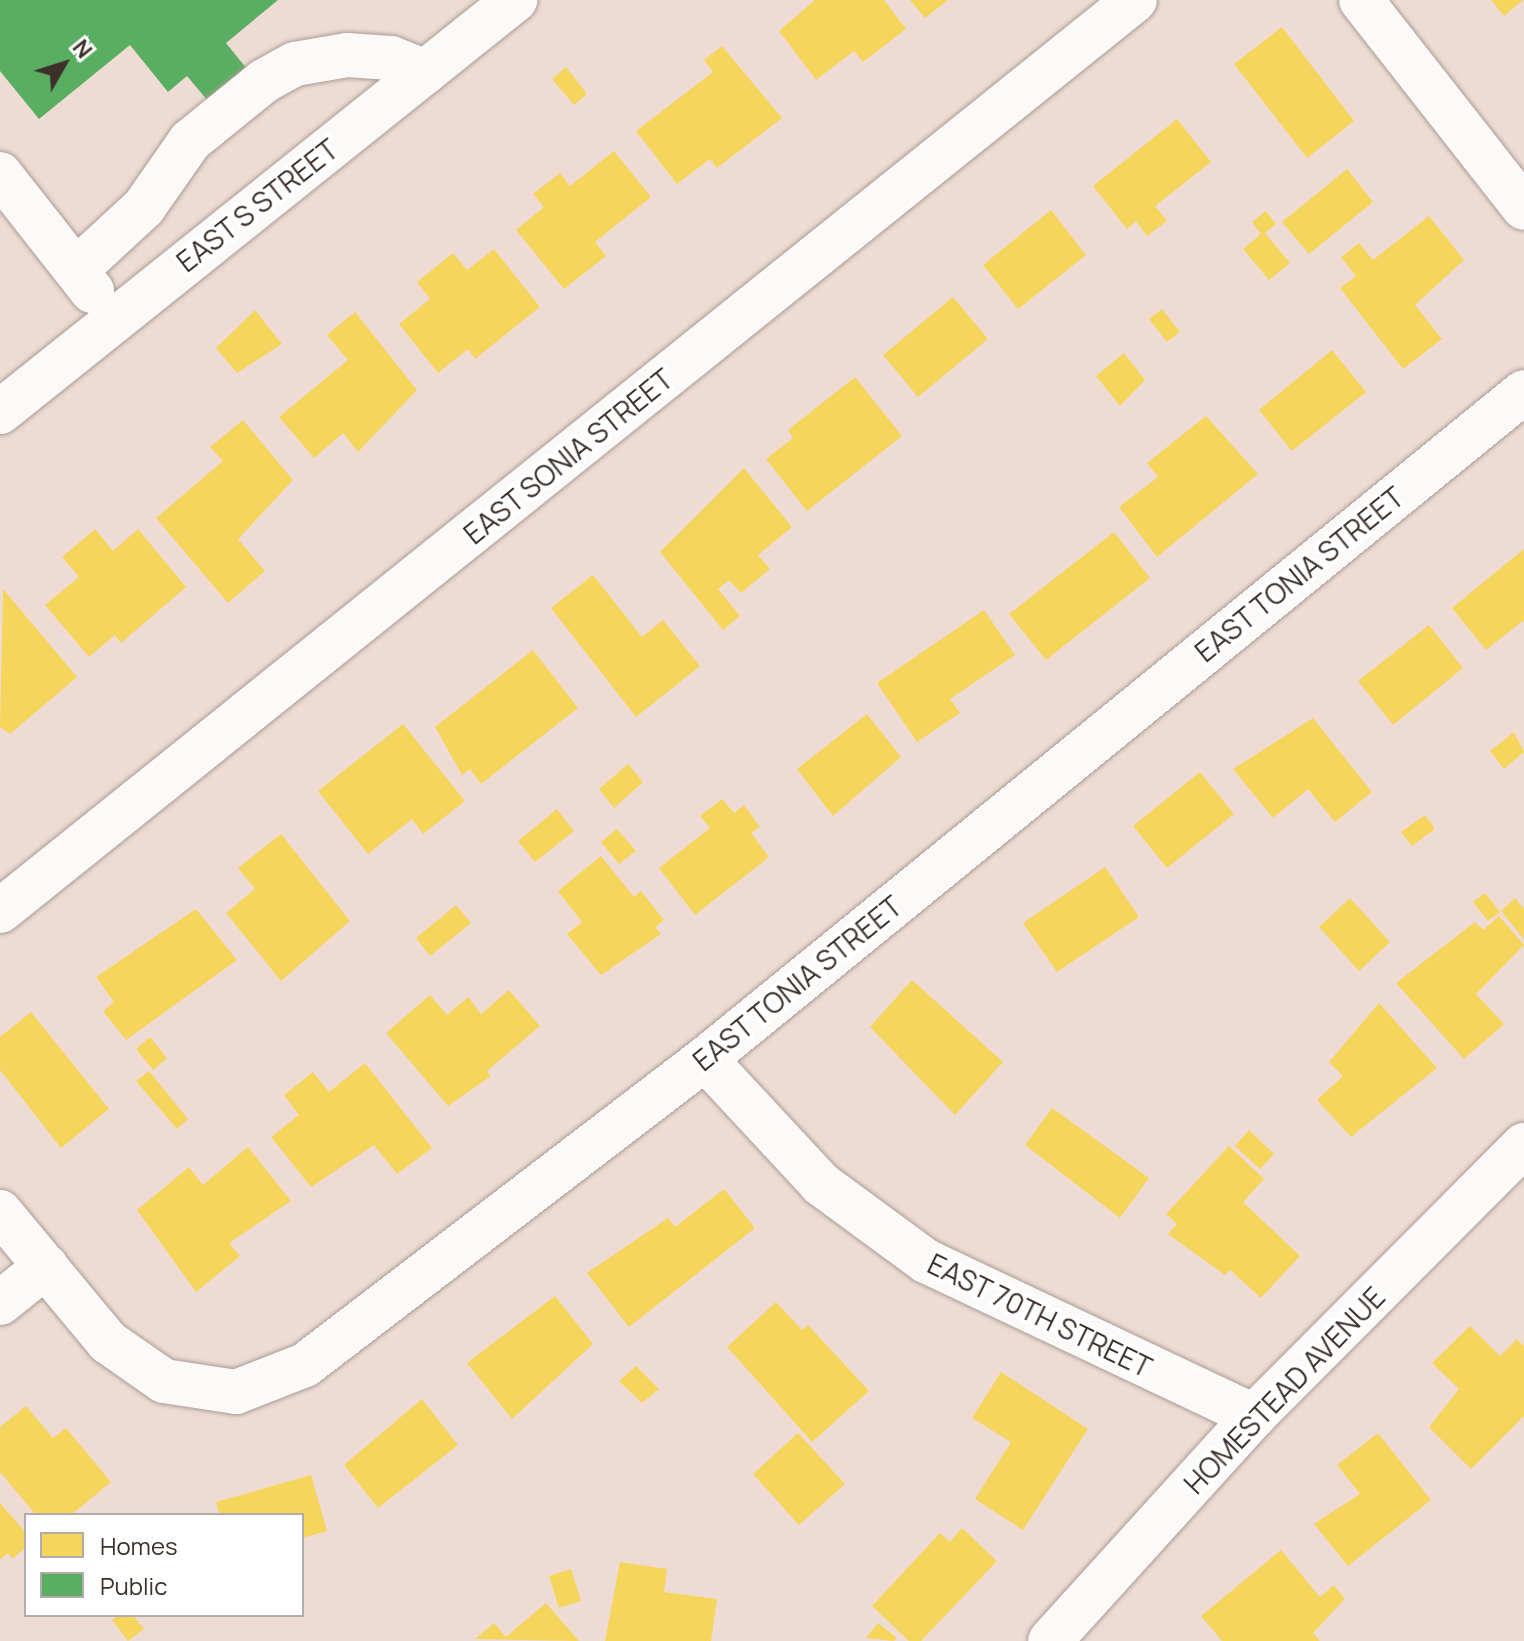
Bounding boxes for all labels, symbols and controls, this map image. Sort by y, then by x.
north arrow [24,24,104,104]
text: N [66,33,99,64]
street label: EAST S STREET [170,131,344,279]
street label: EAST SONIA STREET [457,361,679,551]
street label: EAST TONIA STREET [1188,479,1410,669]
street label: EAST TONIA STREET [686,888,908,1078]
street label: EAST 70TH STREET [922,1246,1158,1384]
street label: HOMESTEAD AVENUE [1177,1280,1391,1500]
legend [24,1513,304,1617]
text: Homes [100,1529,178,1562]
text: Public [100,1569,167,1602]

